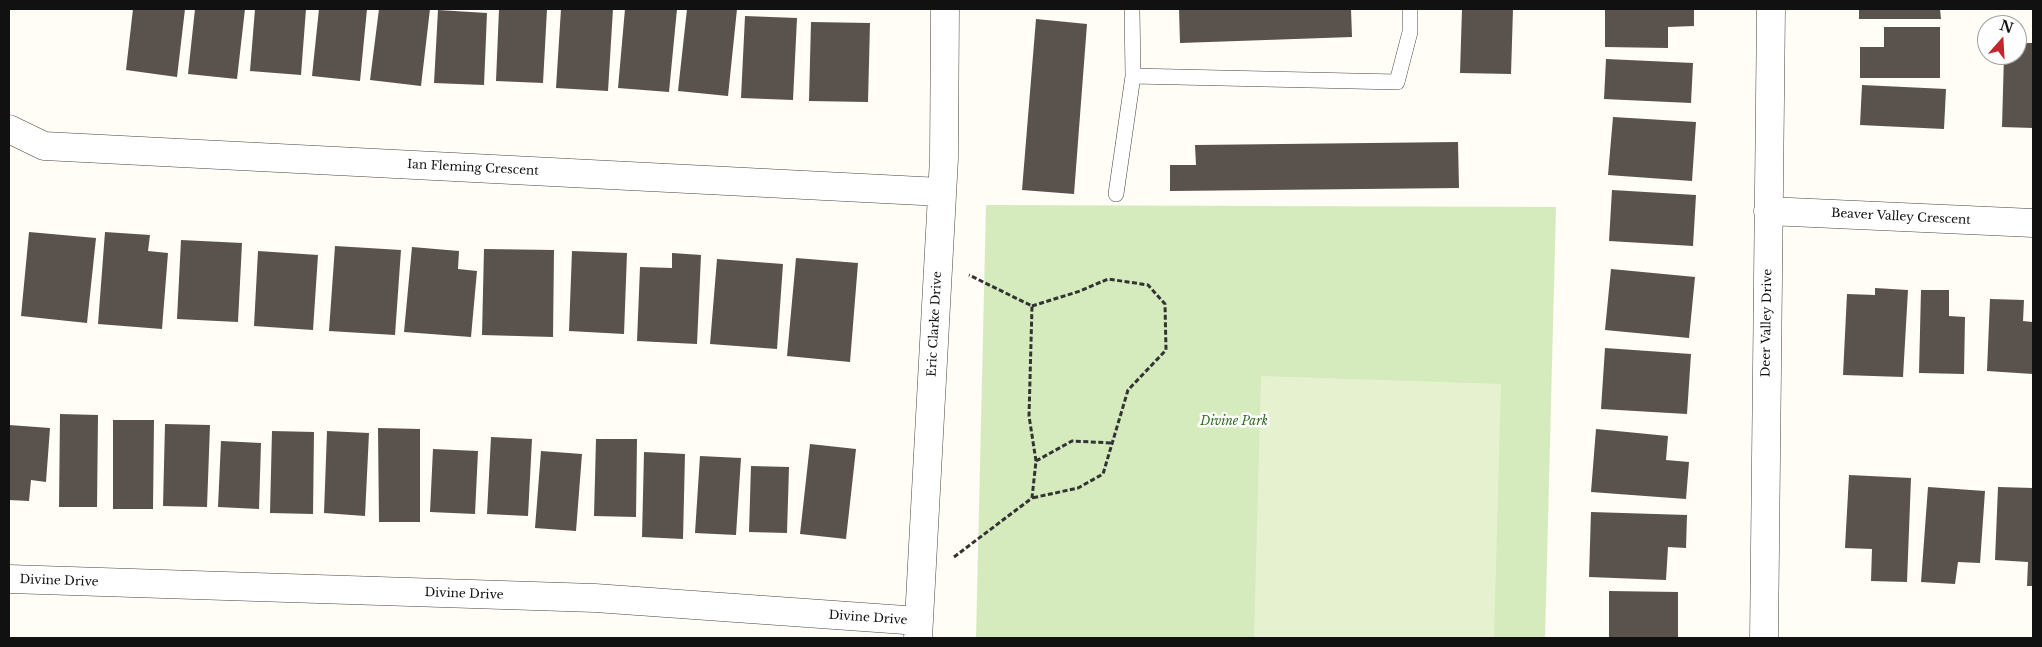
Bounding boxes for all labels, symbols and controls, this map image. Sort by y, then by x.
north arrow [1977,15,2027,65]
text: N [1997,16,2016,37]
street label: Ian Fleming Crescent [407,157,539,179]
street label: Beaver Valley Crescent [1831,206,1971,228]
street label: Deer Valley Drive [1759,269,1775,377]
street label: Eric Clarke Drive [925,271,945,377]
park label: Divine Park [1200,415,1268,429]
street label: Divine Drive [19,572,99,590]
street label: Divine Drive [424,585,504,603]
street label: Divine Drive [828,608,908,628]

